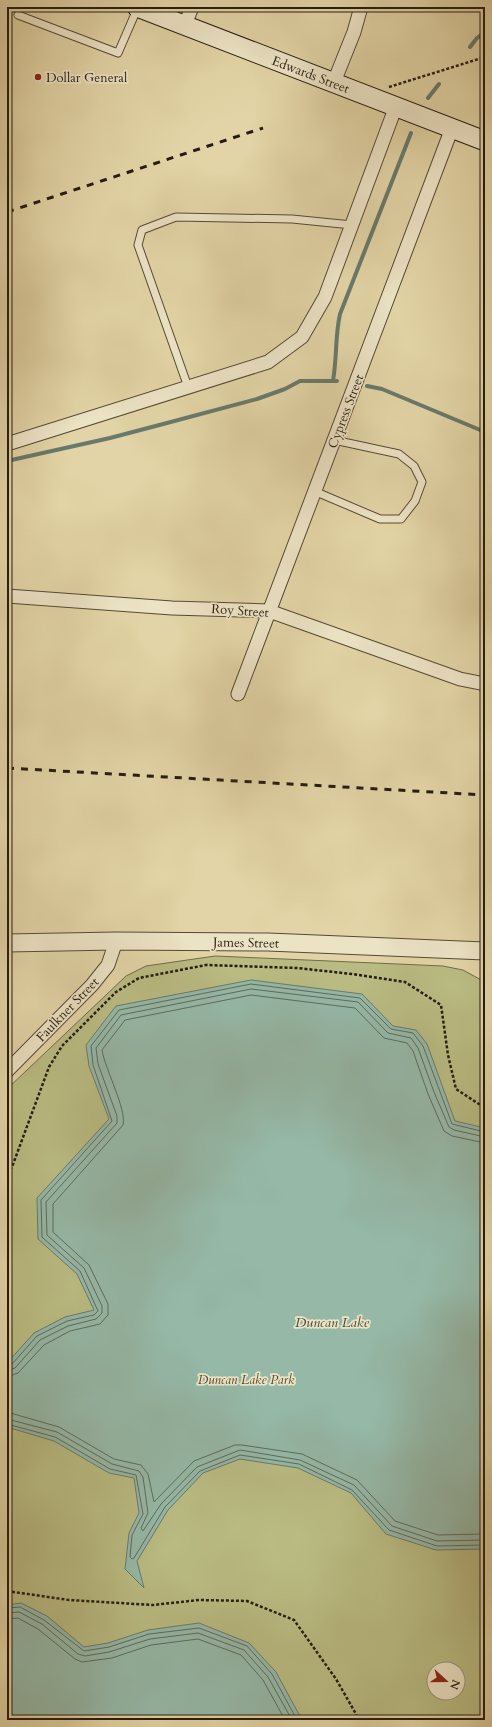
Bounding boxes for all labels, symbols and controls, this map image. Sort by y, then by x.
street label: Edwards Street [269,52,352,98]
place label: Dollar General [46,69,128,87]
marker: Dollar General [33,72,43,82]
street label: Cypress Street [324,372,368,451]
street label: Roy Street [211,600,269,622]
street label: James Street [211,933,279,953]
street label: Faulkner Street [32,974,103,1046]
water label: Duncan Lake [295,1313,370,1332]
park label: Duncan Lake Park [198,1371,295,1389]
north arrow [426,1661,466,1701]
text: N [446,1677,464,1692]

